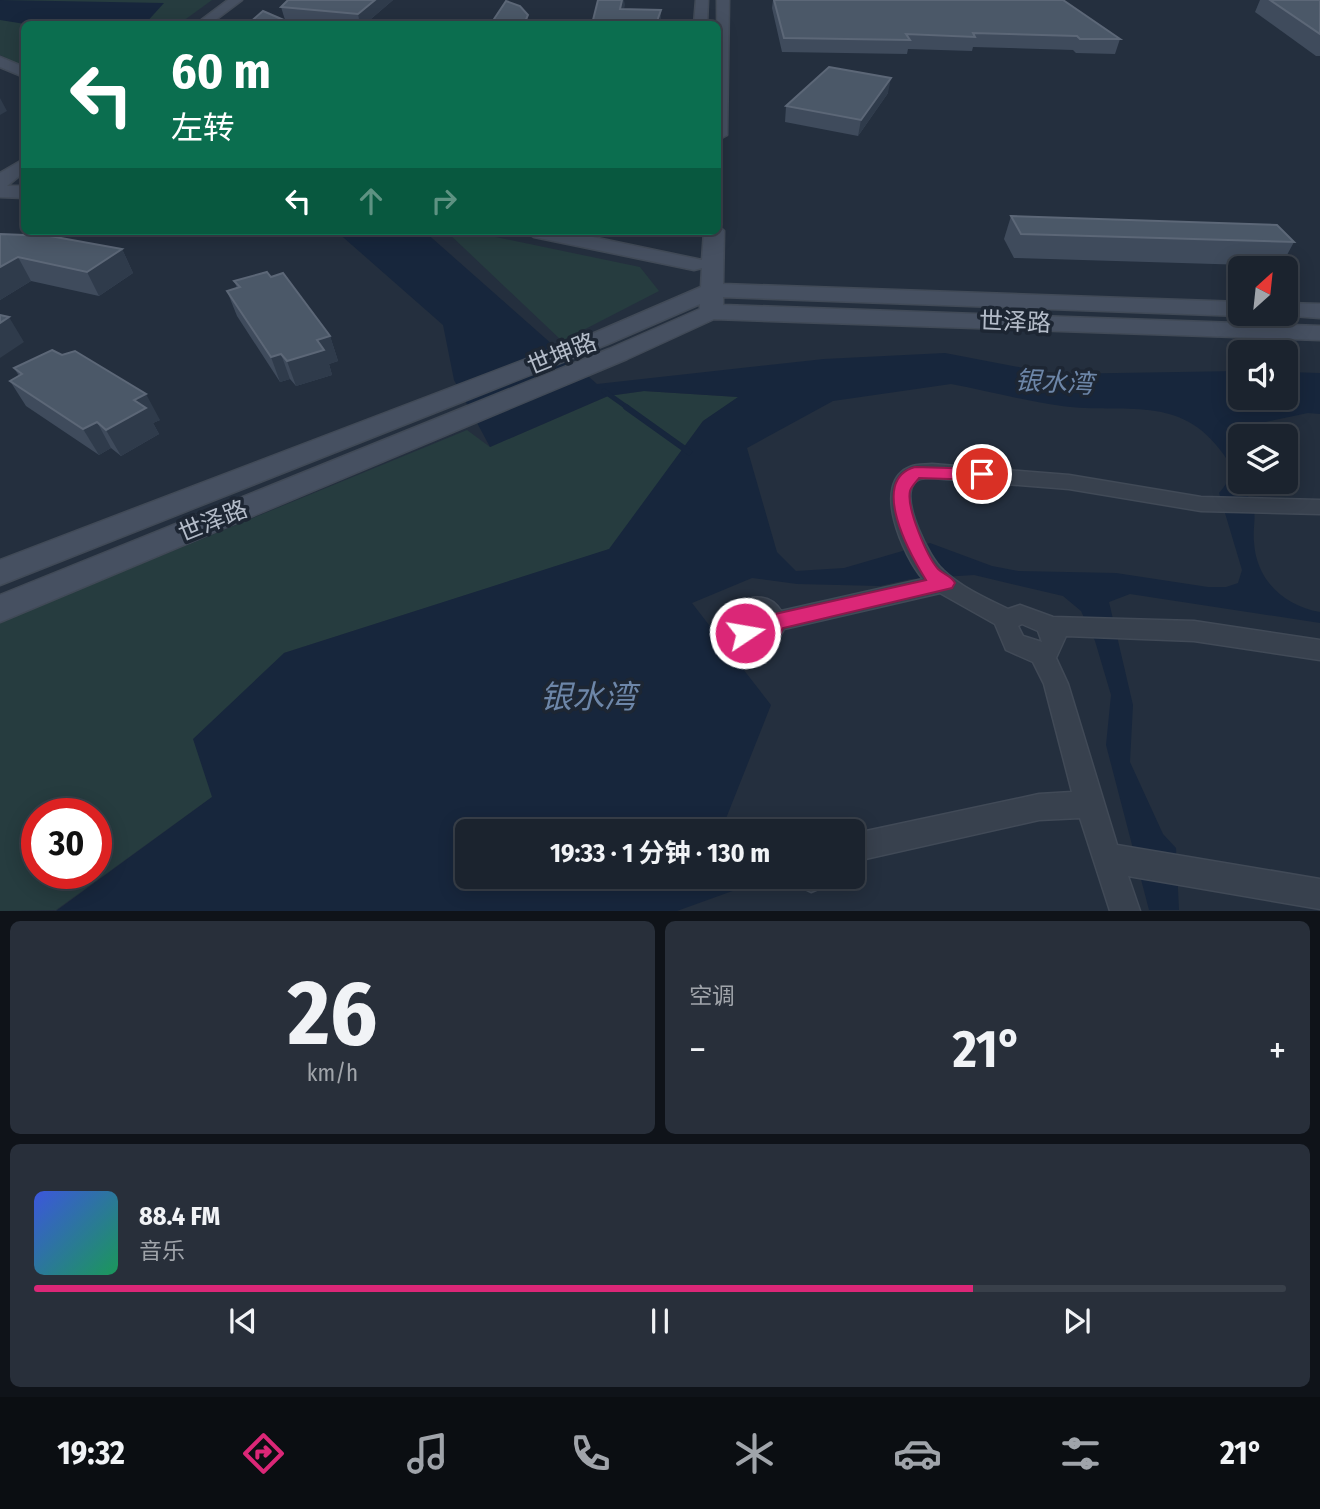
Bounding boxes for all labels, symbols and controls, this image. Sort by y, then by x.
text: 60 m [171,42,271,101]
icon: left [56,49,147,140]
text: 左转 [171,109,235,147]
icon: left [279,182,317,220]
icon: ahead [352,182,390,220]
icon: right [425,182,463,220]
north arrow [1228,256,1298,326]
map controls [1228,256,1298,494]
street label: 世泽路 [979,307,1051,337]
street label: 世坤路 [523,328,601,380]
button: sound [1228,340,1298,410]
water label: 银水湾 [1014,365,1098,400]
button: layers [1228,424,1298,494]
pin [952,444,1012,504]
icon: arrive [963,455,1001,493]
street label: 世泽路 [174,495,252,547]
position arrow [708,596,782,670]
water label: 银水湾 [540,678,641,716]
speed limit sign: 30 [21,798,112,889]
text: 19:33 · 1 分钟 · 130 m [550,838,770,869]
text: 26 [288,959,377,1068]
text: 空调 [689,982,735,1010]
text: 21° [953,1018,1022,1081]
text: − [689,1027,706,1073]
text: + [1269,1027,1286,1073]
text: km/h [307,1059,358,1087]
text: 88.4 FM [139,1201,220,1232]
text: 音乐 [139,1237,185,1265]
icon: previous [224,1302,262,1340]
icon: pause [641,1302,679,1340]
icon: next [1058,1302,1096,1340]
icon: directions [239,1429,288,1478]
icon: music [403,1429,452,1478]
icon: phone [566,1429,615,1478]
icon: climate [730,1429,779,1478]
icon: car [893,1429,942,1478]
icon: filters [1056,1429,1105,1478]
text: 19:32 [57,1434,125,1472]
text: 21° [1220,1434,1263,1472]

